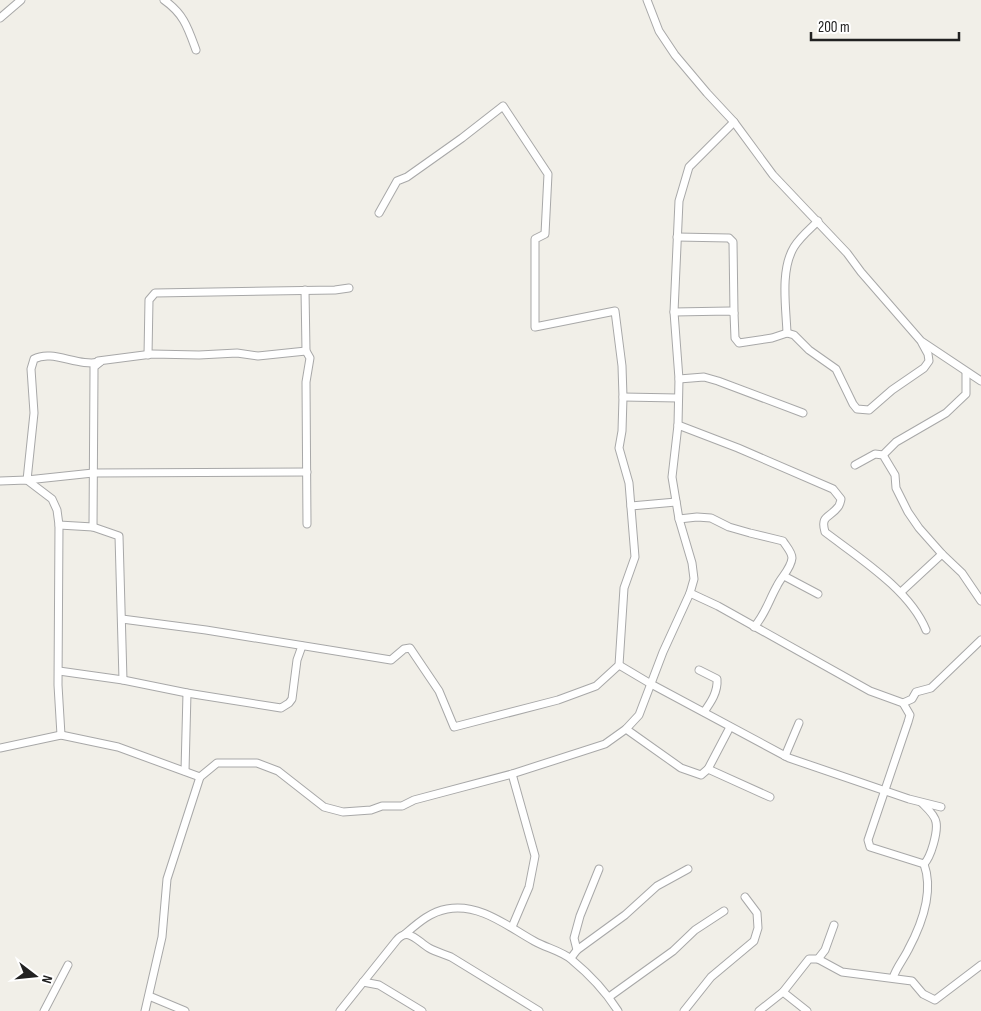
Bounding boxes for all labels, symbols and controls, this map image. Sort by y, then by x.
scale bar [811,10,958,42]
text: 200 m [818,18,850,37]
north arrow [10,951,60,1001]
text: N [38,974,56,985]

